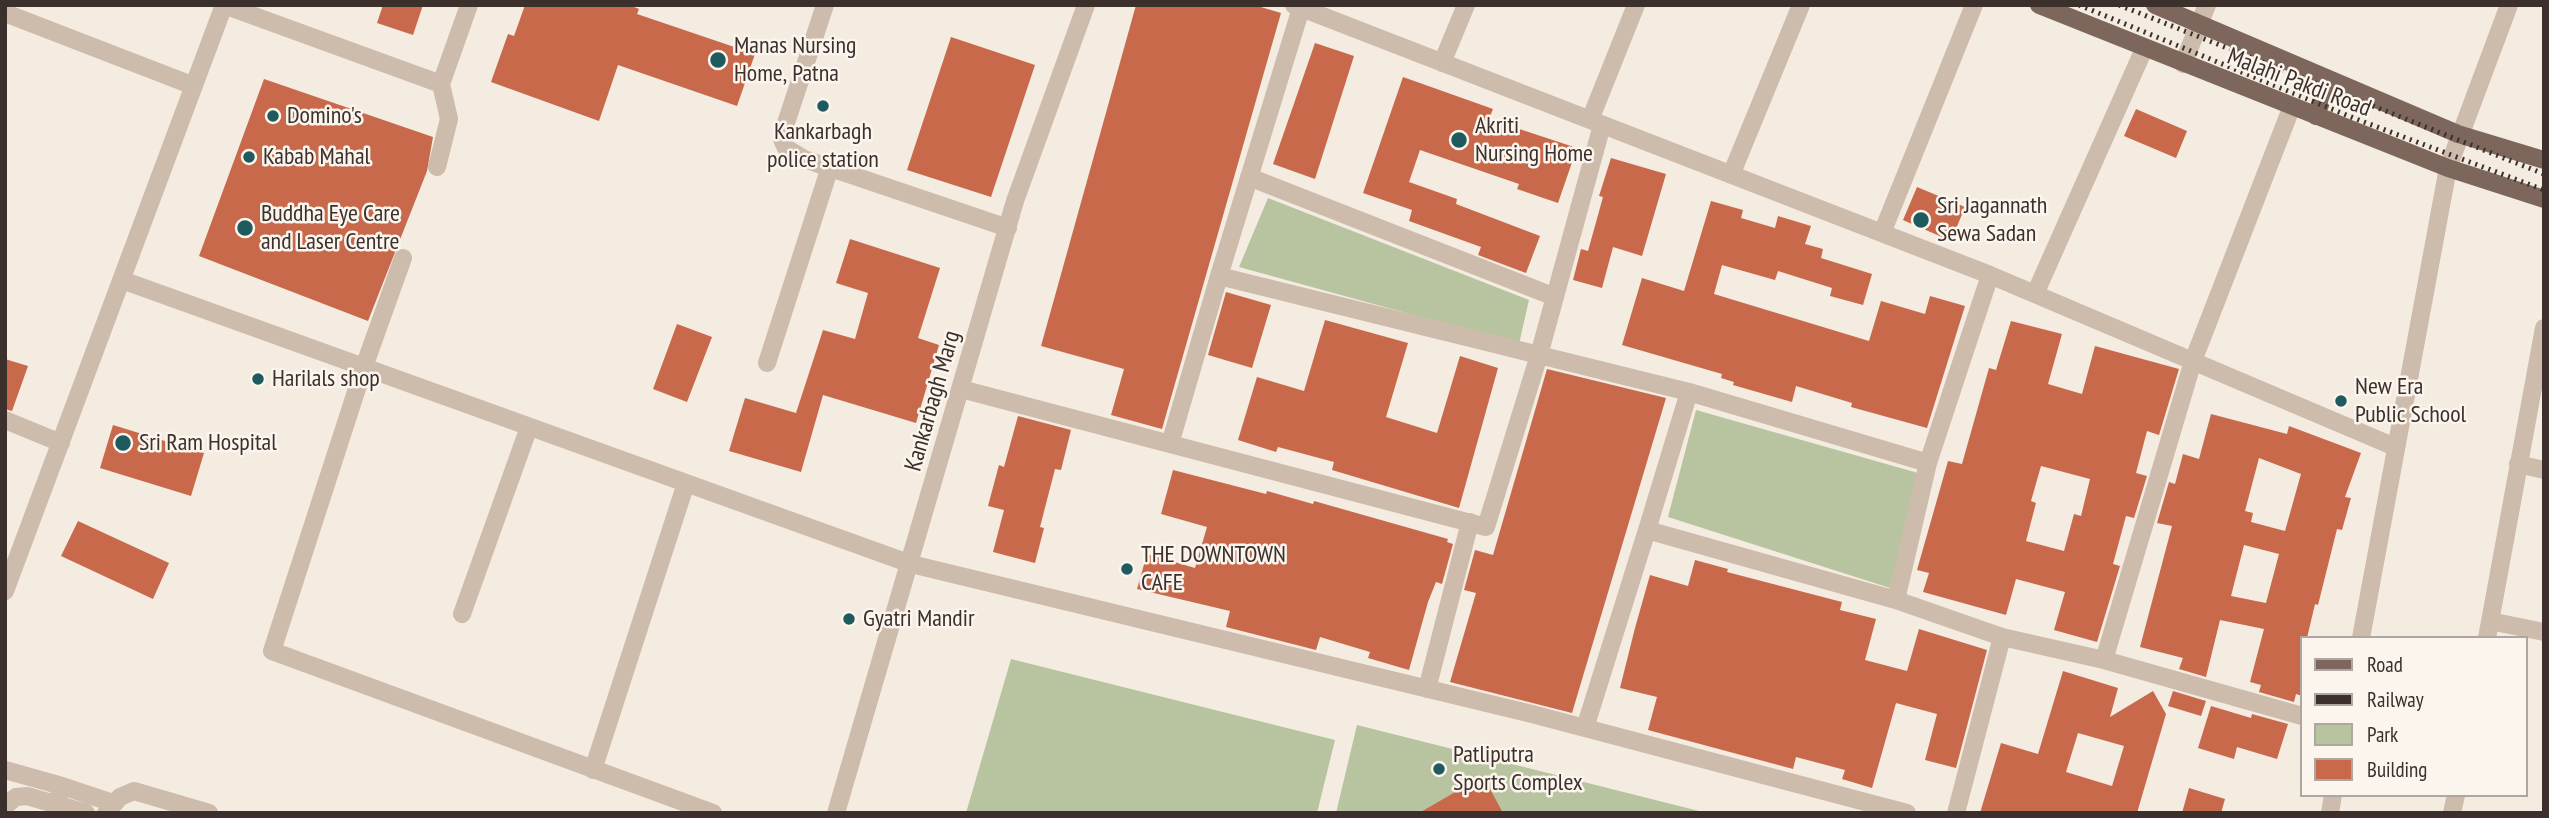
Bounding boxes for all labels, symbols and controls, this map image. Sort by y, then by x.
place label: Manas Nursing Home, Patna [734,32,856,88]
street label: Malahi Pakdi Road [2223,42,2375,124]
marker: Manas Nursing Home, Patna [708,50,728,70]
marker: Kankarbagh police station [815,98,831,114]
place label: Domino's [287,102,362,130]
marker: Domino's [265,108,281,124]
place label: Akriti Nursing Home [1475,112,1593,168]
place label: Kankarbagh police station [767,118,879,174]
marker: Akriti Nursing Home [1449,130,1469,150]
place label: Kabab Mahal [263,143,370,171]
marker: Kabab Mahal [241,149,257,165]
place label: Sri Jagannath Sewa Sadan [1937,192,2047,248]
place label: Buddha Eye Care and Laser Centre [261,200,400,256]
marker: Sri Jagannath Sewa Sadan [1911,210,1931,230]
marker: Buddha Eye Care and Laser Centre [235,218,255,238]
street label: Kankarbagh Marg [899,327,967,475]
place label: Harilals shop [272,365,380,393]
marker: Harilals shop [250,371,266,387]
place label: New Era Public School [2355,373,2466,429]
marker: New Era Public School [2333,393,2349,409]
place label: Sri Ram Hospital [139,429,277,457]
marker: Sri Ram Hospital [113,433,133,453]
place label: THE DOWNTOWN CAFE [1141,541,1286,597]
marker: THE DOWNTOWN CAFE [1119,561,1135,577]
place label: Gyatri Mandir [863,605,975,633]
marker: Gyatri Mandir [841,611,857,627]
legend [2300,636,2528,797]
text: Road [2367,651,2403,678]
text: Railway [2367,686,2424,713]
text: Park [2367,721,2398,748]
place label: Patliputra Sports Complex [1453,741,1583,797]
text: Building [2367,756,2427,783]
marker: Patliputra Sports Complex [1431,761,1447,777]

